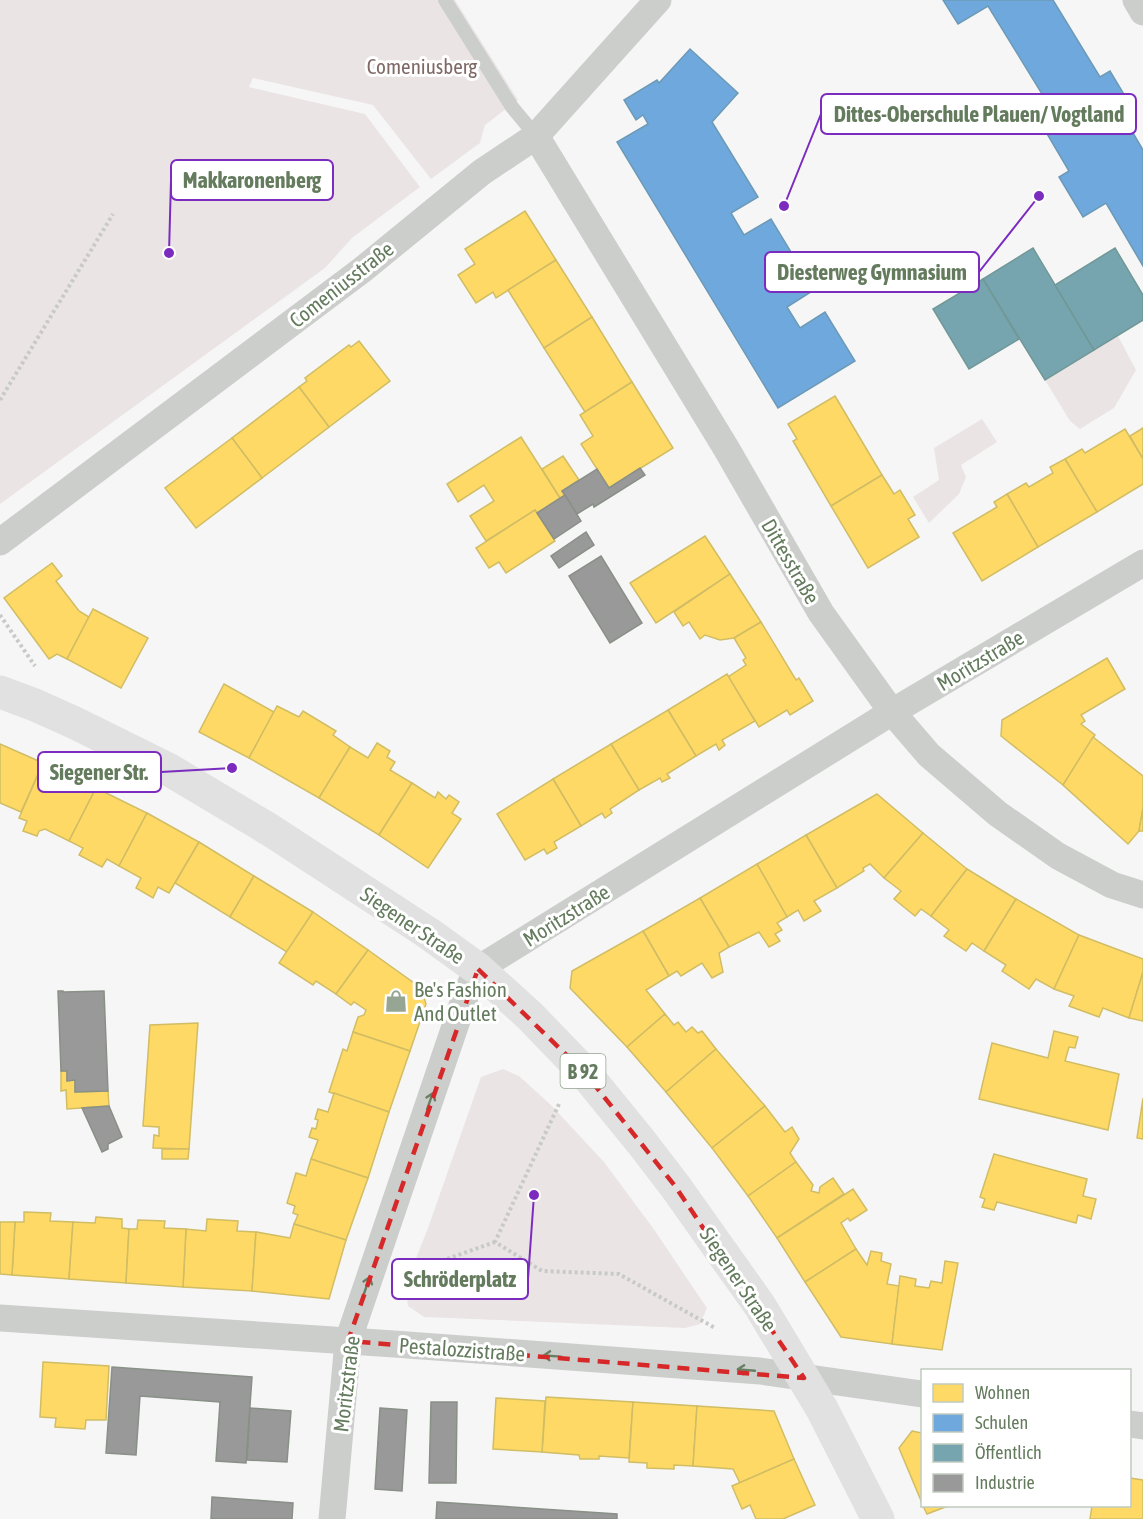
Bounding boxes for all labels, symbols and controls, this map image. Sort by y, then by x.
park label: Comeniusberg [367,54,477,78]
callout: Dittes-Oberschule Plauen/ Vogtland [821,94,1136,134]
text: Dittes-Oberschule Plauen/ Vogtland [834,101,1124,127]
callout: Makkaronenberg [171,160,333,200]
text: Makkaronenberg [183,167,322,193]
street label: Comeniusstraße [284,236,398,332]
callout: Diesterweg Gymnasium [765,252,979,292]
text: Diesterweg Gymnasium [777,259,967,285]
street label: Dittesstraße [757,514,825,608]
street label: Moritzstraße [932,625,1028,695]
callout: Siegener Str. [38,752,161,792]
text: Siegener Str. [50,759,148,785]
street label: Moritzstraße [519,879,613,951]
street label: Siegener Straße [357,882,469,968]
place label: Be's Fashion And Outlet [414,977,507,1025]
shop icon: Be's Fashion And Outlet [383,988,409,1014]
road number: B 92 [560,1054,606,1088]
one-way arrow [425,1092,436,1111]
street label: Siegener Straße [696,1223,782,1335]
callout: Schröderplatz [392,1259,528,1299]
text: Schröderplatz [404,1266,516,1292]
one-way arrow [362,1276,373,1295]
street label: Pestalozzistraße [398,1333,526,1365]
street label: Moritzstraße [328,1334,364,1434]
one-way arrow [542,1350,562,1361]
one-way arrow [737,1364,757,1375]
legend [921,1369,1131,1507]
text: Wohnen [975,1382,1030,1403]
text: Schulen [975,1412,1028,1433]
text: Öffentlich [975,1442,1042,1463]
text: Industrie [975,1472,1035,1493]

